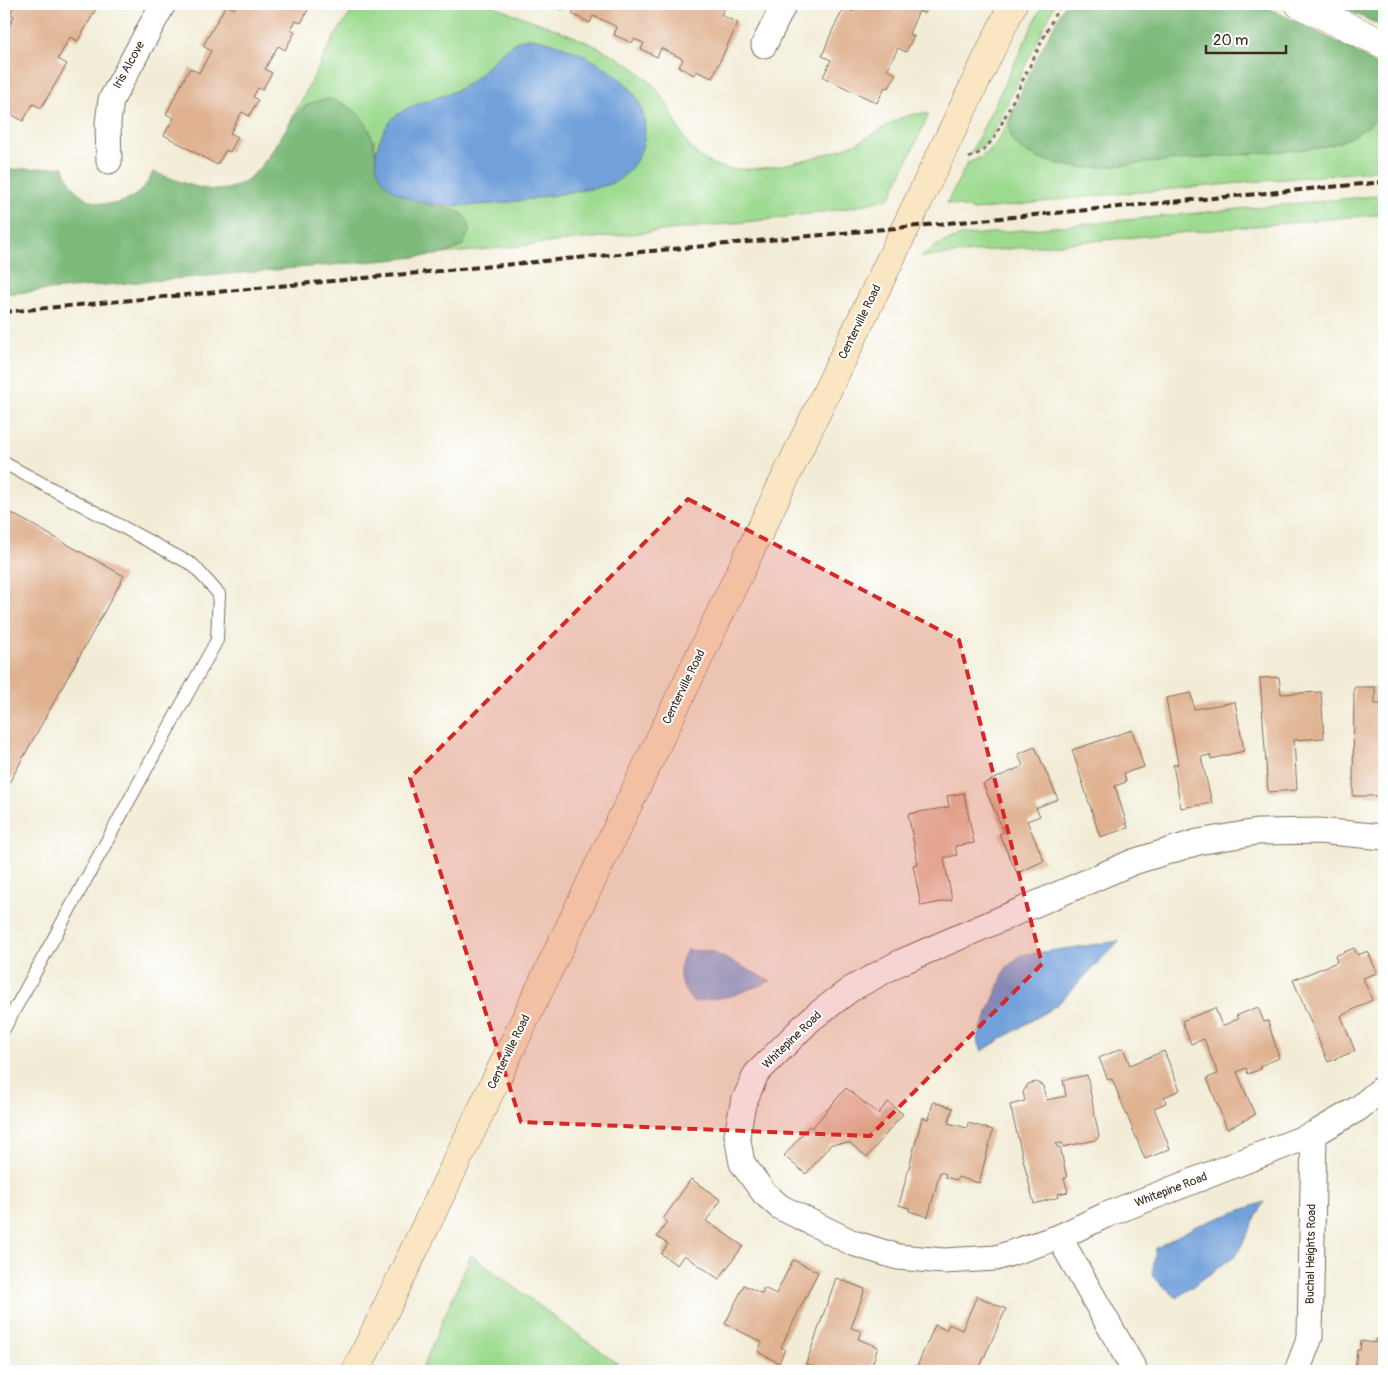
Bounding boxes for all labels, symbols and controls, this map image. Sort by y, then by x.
scale bar [1206,22,1286,54]
text: 20 m [1213,31,1248,50]
street label: Iris Alcove [110,38,148,91]
street label: Centerville Road [835,282,885,362]
street label: Centerville Road [659,647,709,727]
street label: Whitepine Road [759,1008,825,1072]
street label: Centerville Road [484,1012,534,1092]
street label: Whitepine Road [1132,1169,1210,1211]
street label: Buchal Heights Road [1303,1204,1319,1304]

